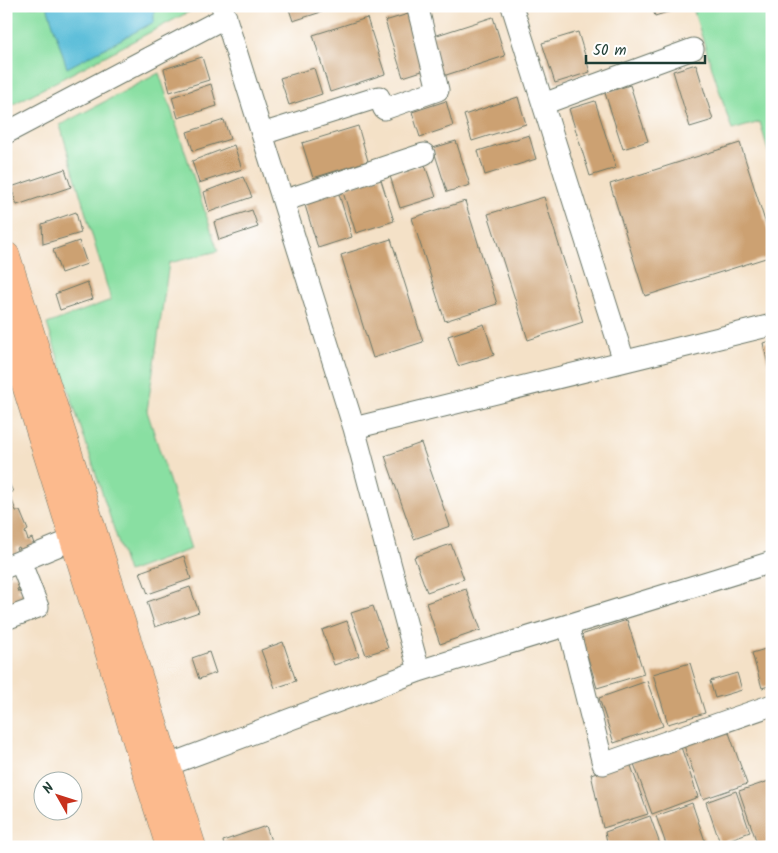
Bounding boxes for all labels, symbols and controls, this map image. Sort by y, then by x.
scale bar [586,32,704,64]
text: 50 m [593,39,627,63]
north arrow [32,770,82,820]
text: N [37,778,60,799]

